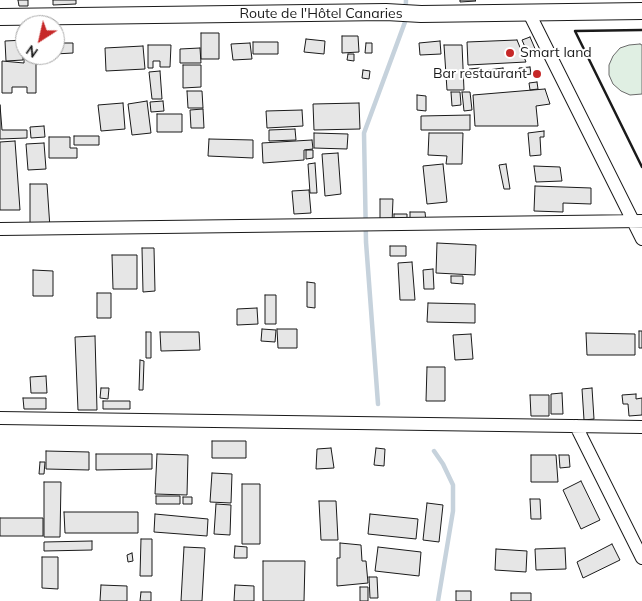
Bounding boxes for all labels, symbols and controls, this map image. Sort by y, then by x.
street label: Route de l'Hôtel Canaries [239,6,403,22]
north arrow [15,15,65,65]
text: N [22,41,41,62]
place label: Smart land [520,45,592,61]
marker: Smart land [504,47,516,59]
place label: Bar restaurant [433,66,527,82]
marker: Bar restaurant [531,68,543,80]

